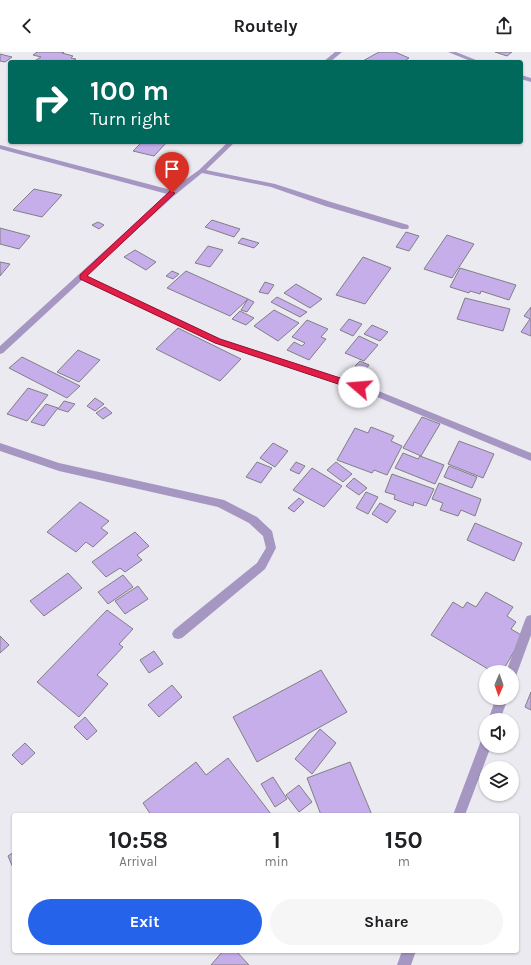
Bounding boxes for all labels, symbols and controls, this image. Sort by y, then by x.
icon: back [16,15,38,37]
text: Routely [233,15,298,37]
icon: share [493,15,515,37]
text: 100 m [90,74,169,107]
icon: right [24,76,76,128]
text: Turn right [90,108,170,130]
pin [155,152,189,193]
icon: arrive [161,158,183,180]
position arrow [338,366,380,408]
north arrow [479,665,519,705]
map controls [479,665,519,801]
button: sound [479,713,519,753]
button: layers [479,761,519,801]
text: 10:58 [108,826,168,854]
text: 1 [272,826,281,854]
text: 150 [385,826,423,854]
text: Arrival [119,854,157,869]
text: min [265,854,288,869]
text: m [398,854,410,869]
button: Exit [28,899,262,945]
button: Share [270,899,503,945]

